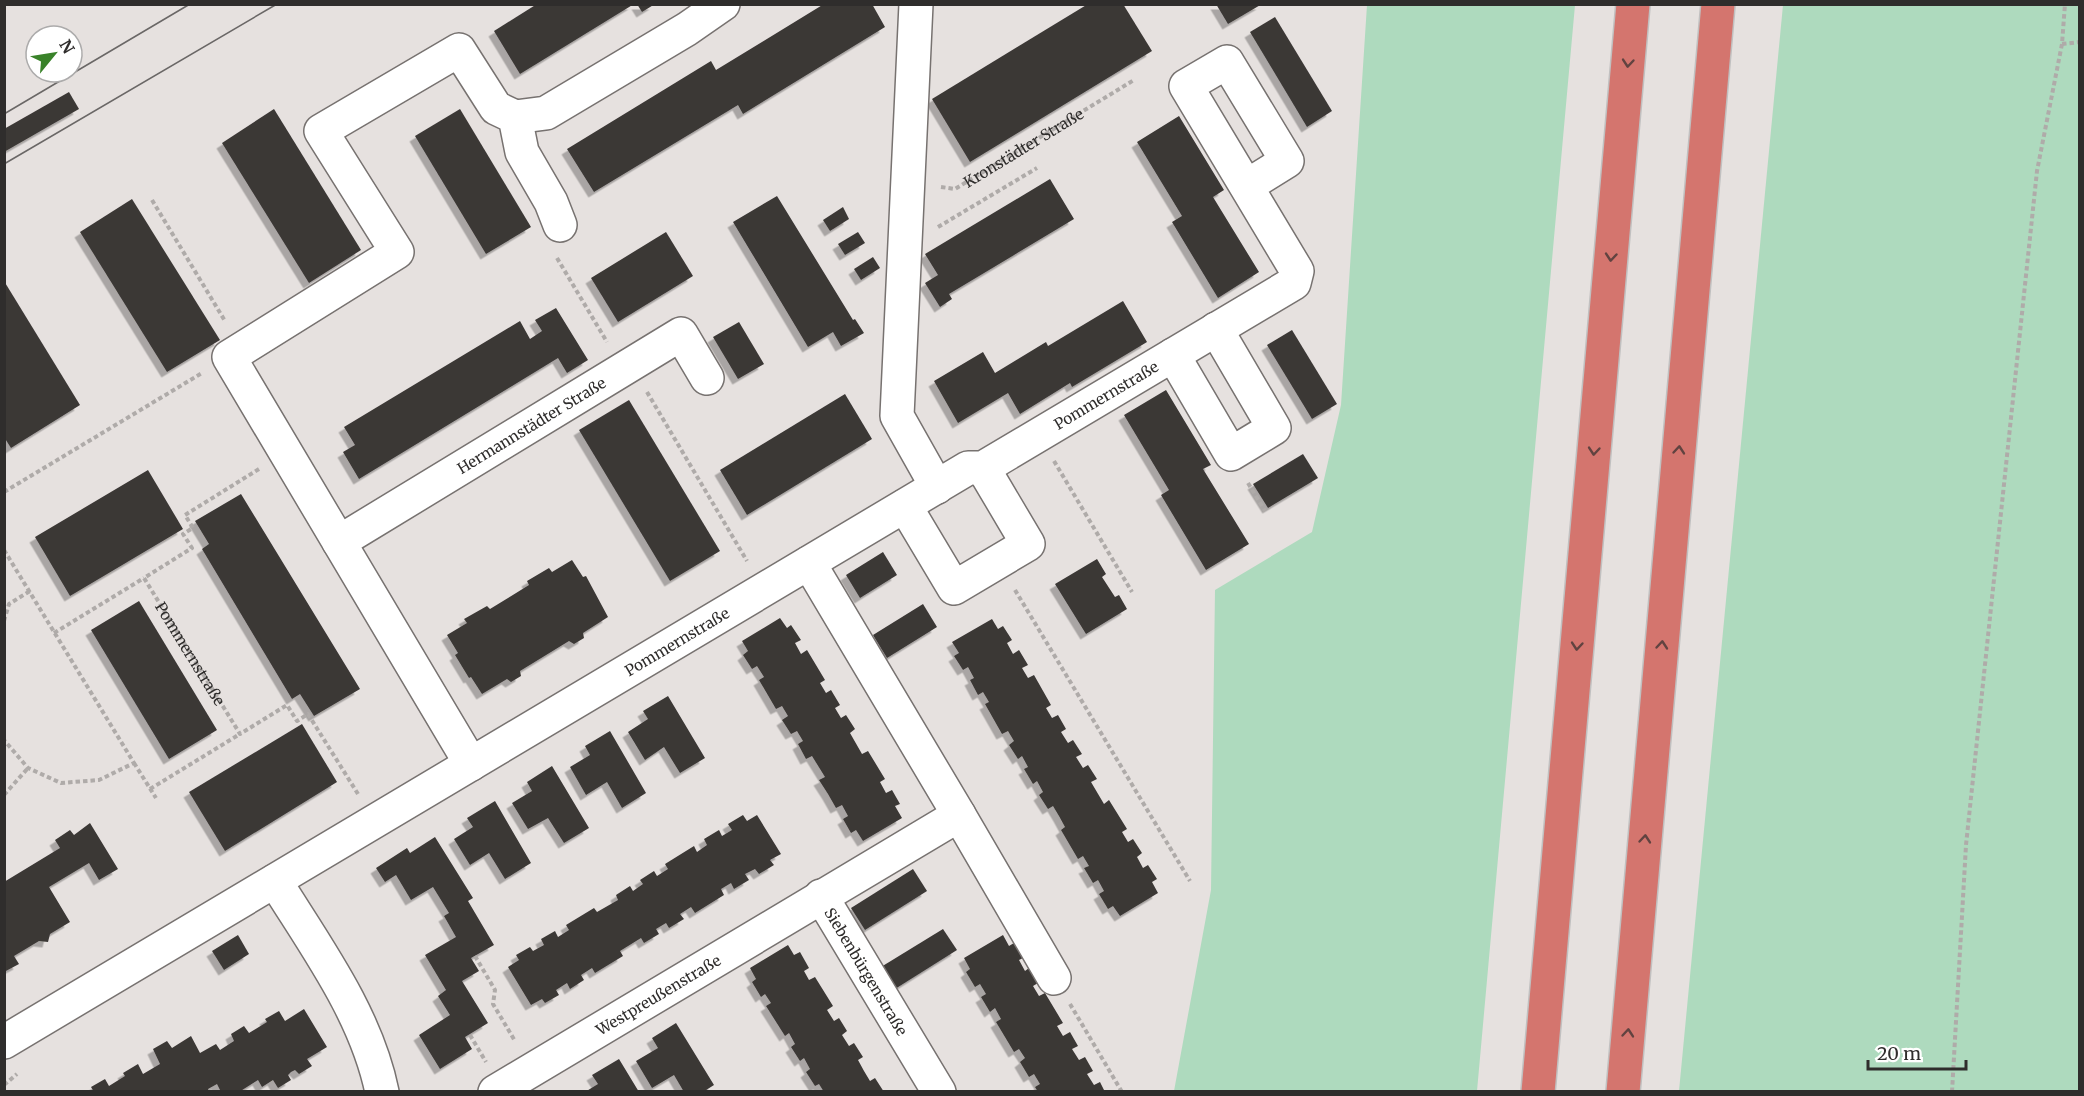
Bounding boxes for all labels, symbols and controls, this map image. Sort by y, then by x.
north arrow [24,24,84,84]
text: N [55,36,79,57]
one-way arrow [1622,58,1635,67]
street label: Kronstädter Straße [960,104,1087,191]
one-way arrow [1605,252,1618,262]
street label: Pommernstraße [1050,356,1162,433]
street label: Hermannstädter Straße [453,373,609,478]
one-way arrow [1672,446,1685,455]
one-way arrow [1588,447,1601,456]
street label: Pommernstraße [151,598,230,709]
street label: Pommernstraße [621,603,733,680]
one-way arrow [1655,640,1668,649]
one-way arrow [1571,641,1584,650]
one-way arrow [1638,834,1651,844]
street label: Siebenbürgenstraße [821,904,912,1039]
street label: Westpreußenstraße [592,950,724,1040]
one-way arrow [1621,1029,1634,1038]
scale bar [1868,1033,1966,1071]
text: 20 m [1877,1042,1921,1065]

